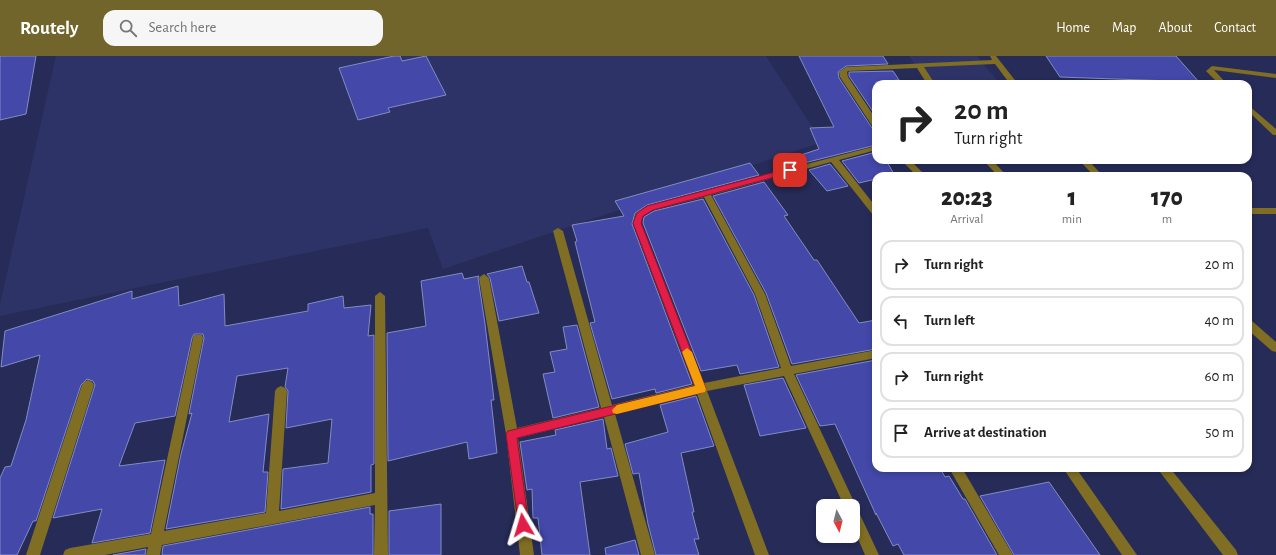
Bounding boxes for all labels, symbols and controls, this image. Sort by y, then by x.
search box [103,10,383,46]
icon: search [117,17,139,39]
text: Routely [20,19,79,38]
text: Search here [149,20,216,35]
text: Home [1056,21,1090,35]
text: Map [1112,21,1136,35]
text: About [1158,21,1192,35]
text: Contact [1214,21,1256,35]
icon: right [888,96,940,148]
text: 20 m [954,97,1009,125]
text: Turn right [954,130,1023,148]
pin [773,153,807,187]
icon: arrive [779,159,801,181]
text: 20:23 [941,186,993,210]
text: 1 [1067,186,1076,210]
text: 170 [1151,186,1183,210]
text: Arrival [950,213,984,226]
text: min [1062,213,1082,226]
text: m [1162,213,1172,226]
icon: right [890,254,912,276]
text: Turn right [924,257,983,272]
text: 20 m [1205,257,1234,272]
icon: left [890,310,912,332]
text: Turn left [924,313,975,328]
text: 40 m [1204,313,1234,328]
icon: right [890,366,912,388]
text: Turn right [924,369,983,384]
text: 60 m [1205,369,1234,384]
icon: arrive [890,422,912,444]
text: Arrive at destination [924,425,1047,440]
text: 50 m [1205,425,1234,440]
north arrow [816,499,860,543]
map controls [816,499,860,543]
position arrow [502,504,544,546]

